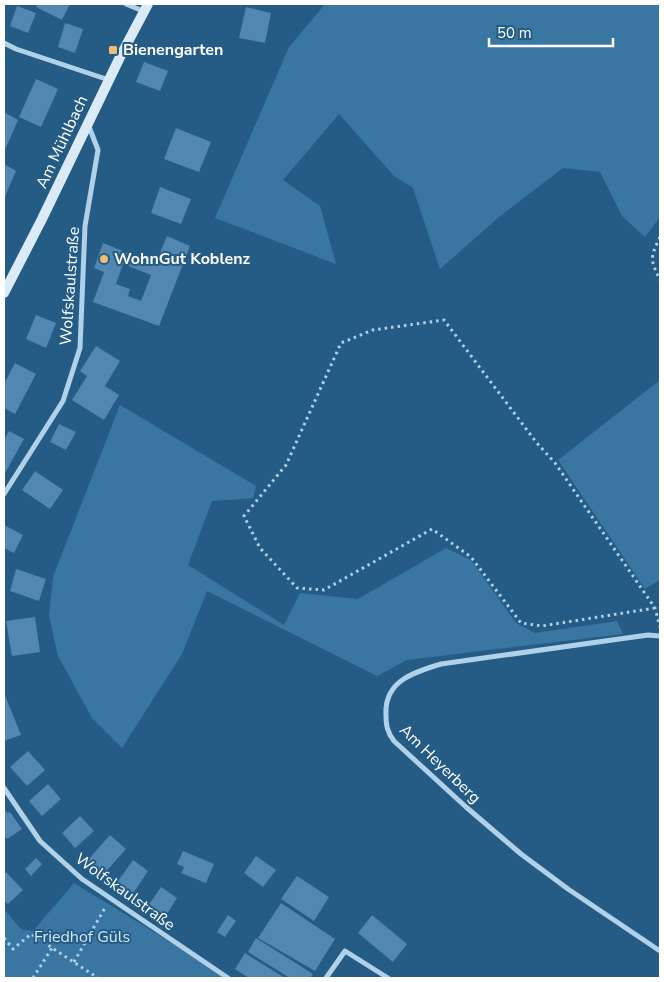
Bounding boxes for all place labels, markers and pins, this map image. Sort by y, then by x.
place label: Bienengarten [123,39,223,61]
marker: Bienengarten [107,44,119,56]
place label: WohnGut Koblenz [114,248,251,270]
marker: WohnGut Koblenz [98,253,110,265]

